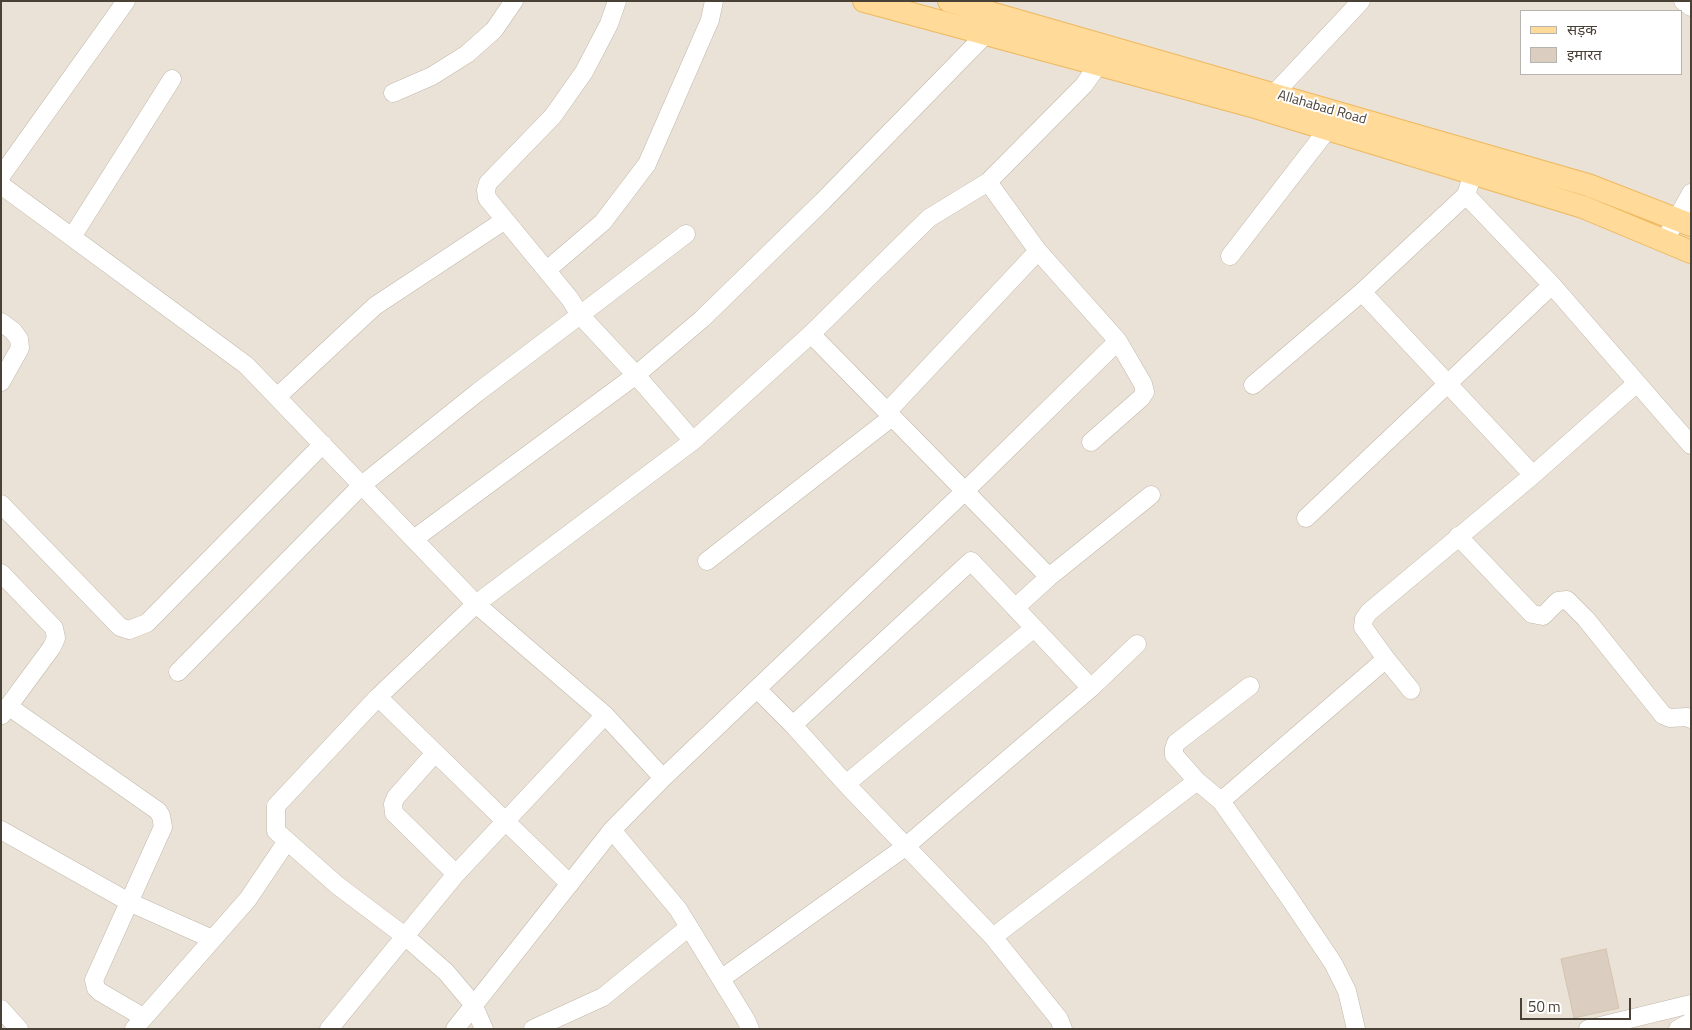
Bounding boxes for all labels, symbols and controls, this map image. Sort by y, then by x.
legend [1520,10,1682,75]
text: सड़क [1567,18,1597,41]
text: इमारत [1567,43,1602,66]
street label: Allahabad Road [1276,87,1368,129]
scale bar [1522,988,1633,1020]
text: 50 m [1528,995,1561,1018]

